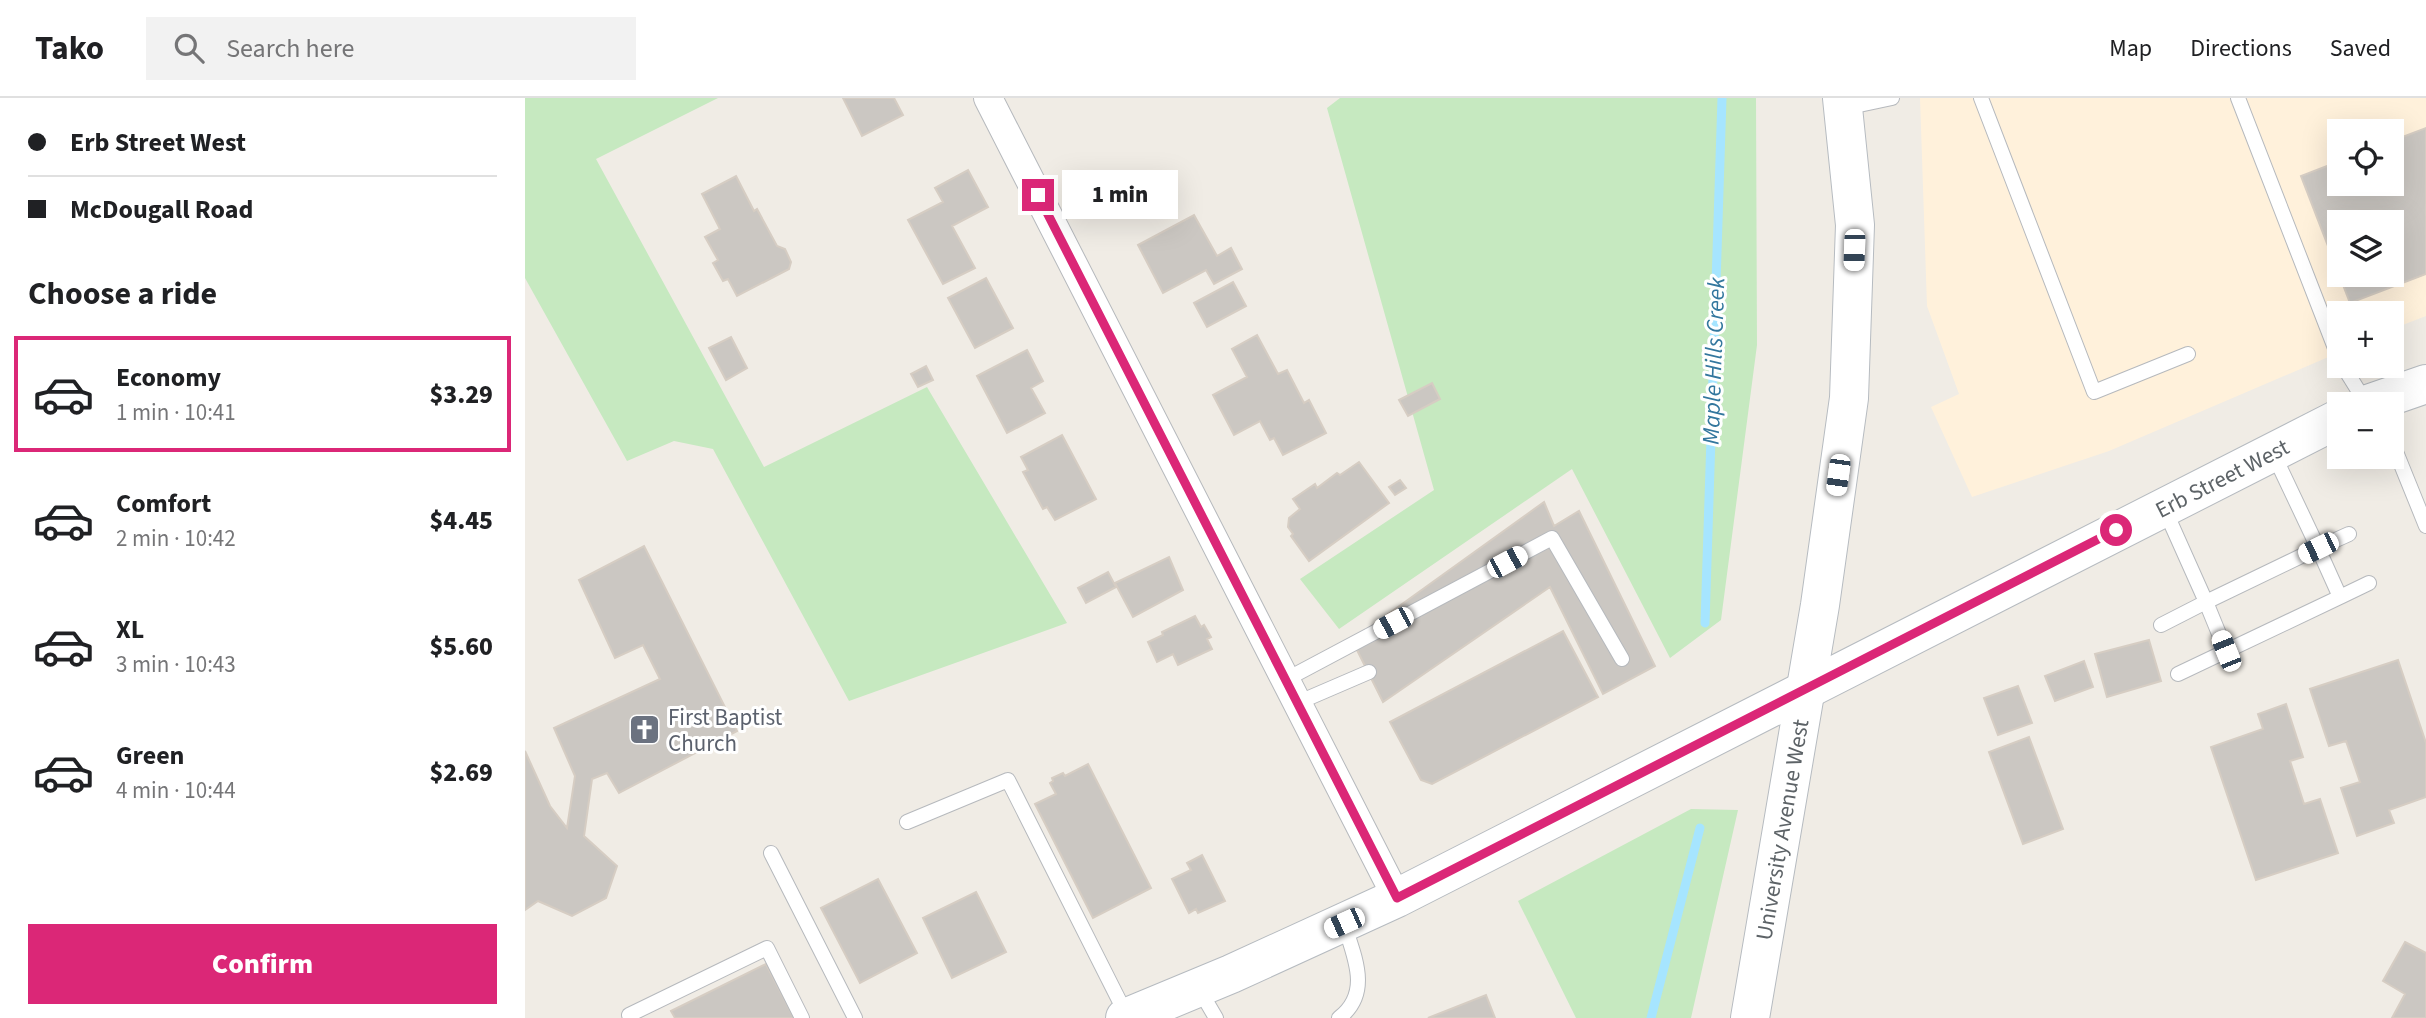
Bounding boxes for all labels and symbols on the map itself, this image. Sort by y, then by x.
callout: 1 min [1063,170,1178,220]
route end [1022,179,1054,211]
car [1843,229,1866,271]
water label: Maple Hills Creek [1694,276,1734,445]
street label: Erb Street West [2149,430,2295,526]
car [1825,453,1852,497]
route start [2100,514,2132,546]
car [2295,529,2342,567]
car [1484,543,1531,581]
car [1370,604,1417,642]
car [2209,628,2244,674]
place label: First Baptist Church [668,701,783,760]
church icon: First Baptist Church [628,713,662,747]
street label: University Avenue West [1747,716,1817,943]
car [1321,905,1368,941]

